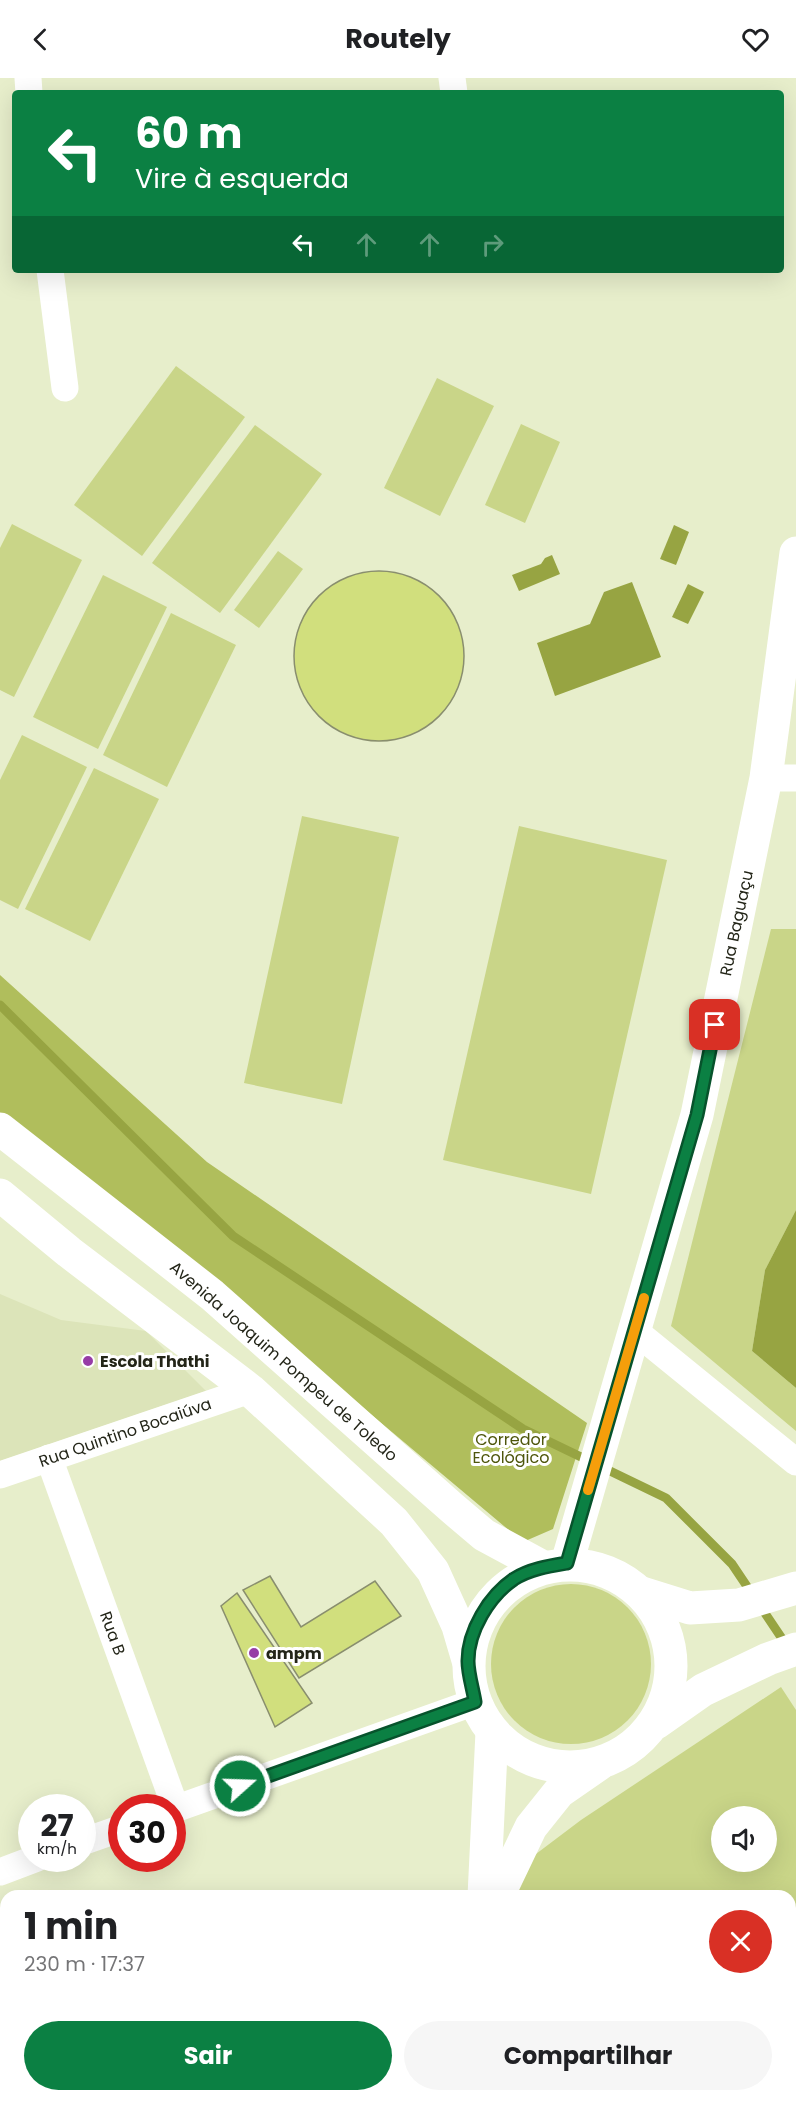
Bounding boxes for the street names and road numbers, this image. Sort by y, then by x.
street label: Rua Baguaçu [714,868,759,978]
street label: Avenida Joaquim Pompeu de Toledo [165,1256,403,1467]
street label: Rua Quintino Bocaiúva [36,1392,215,1473]
street label: Rua B [94,1608,131,1658]

